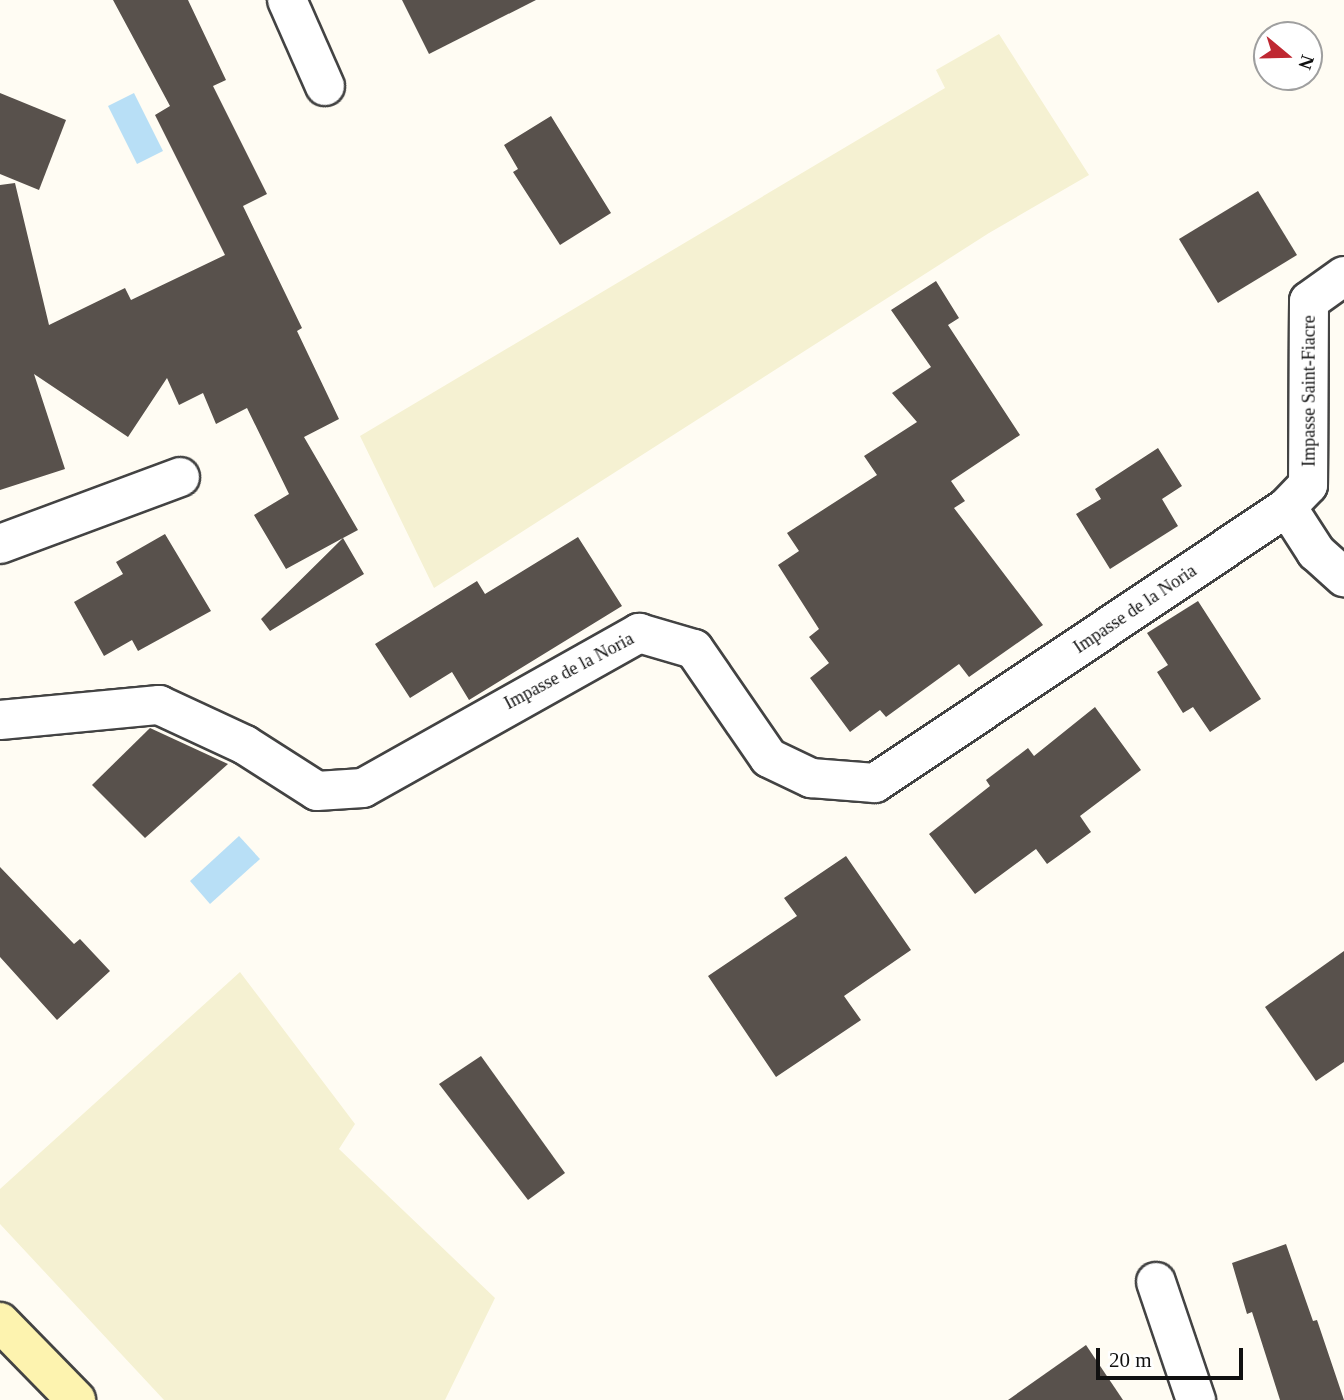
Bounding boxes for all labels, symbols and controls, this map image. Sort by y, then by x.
north arrow [1253,21,1323,91]
text: N [1294,52,1319,72]
street label: Impasse Saint-Fiacre [1298,315,1320,467]
street label: Impasse de la Noria [1069,560,1201,658]
street label: Impasse de la Noria [501,628,637,714]
scale bar [1099,1334,1246,1378]
text: 20 m [1109,1348,1152,1372]

